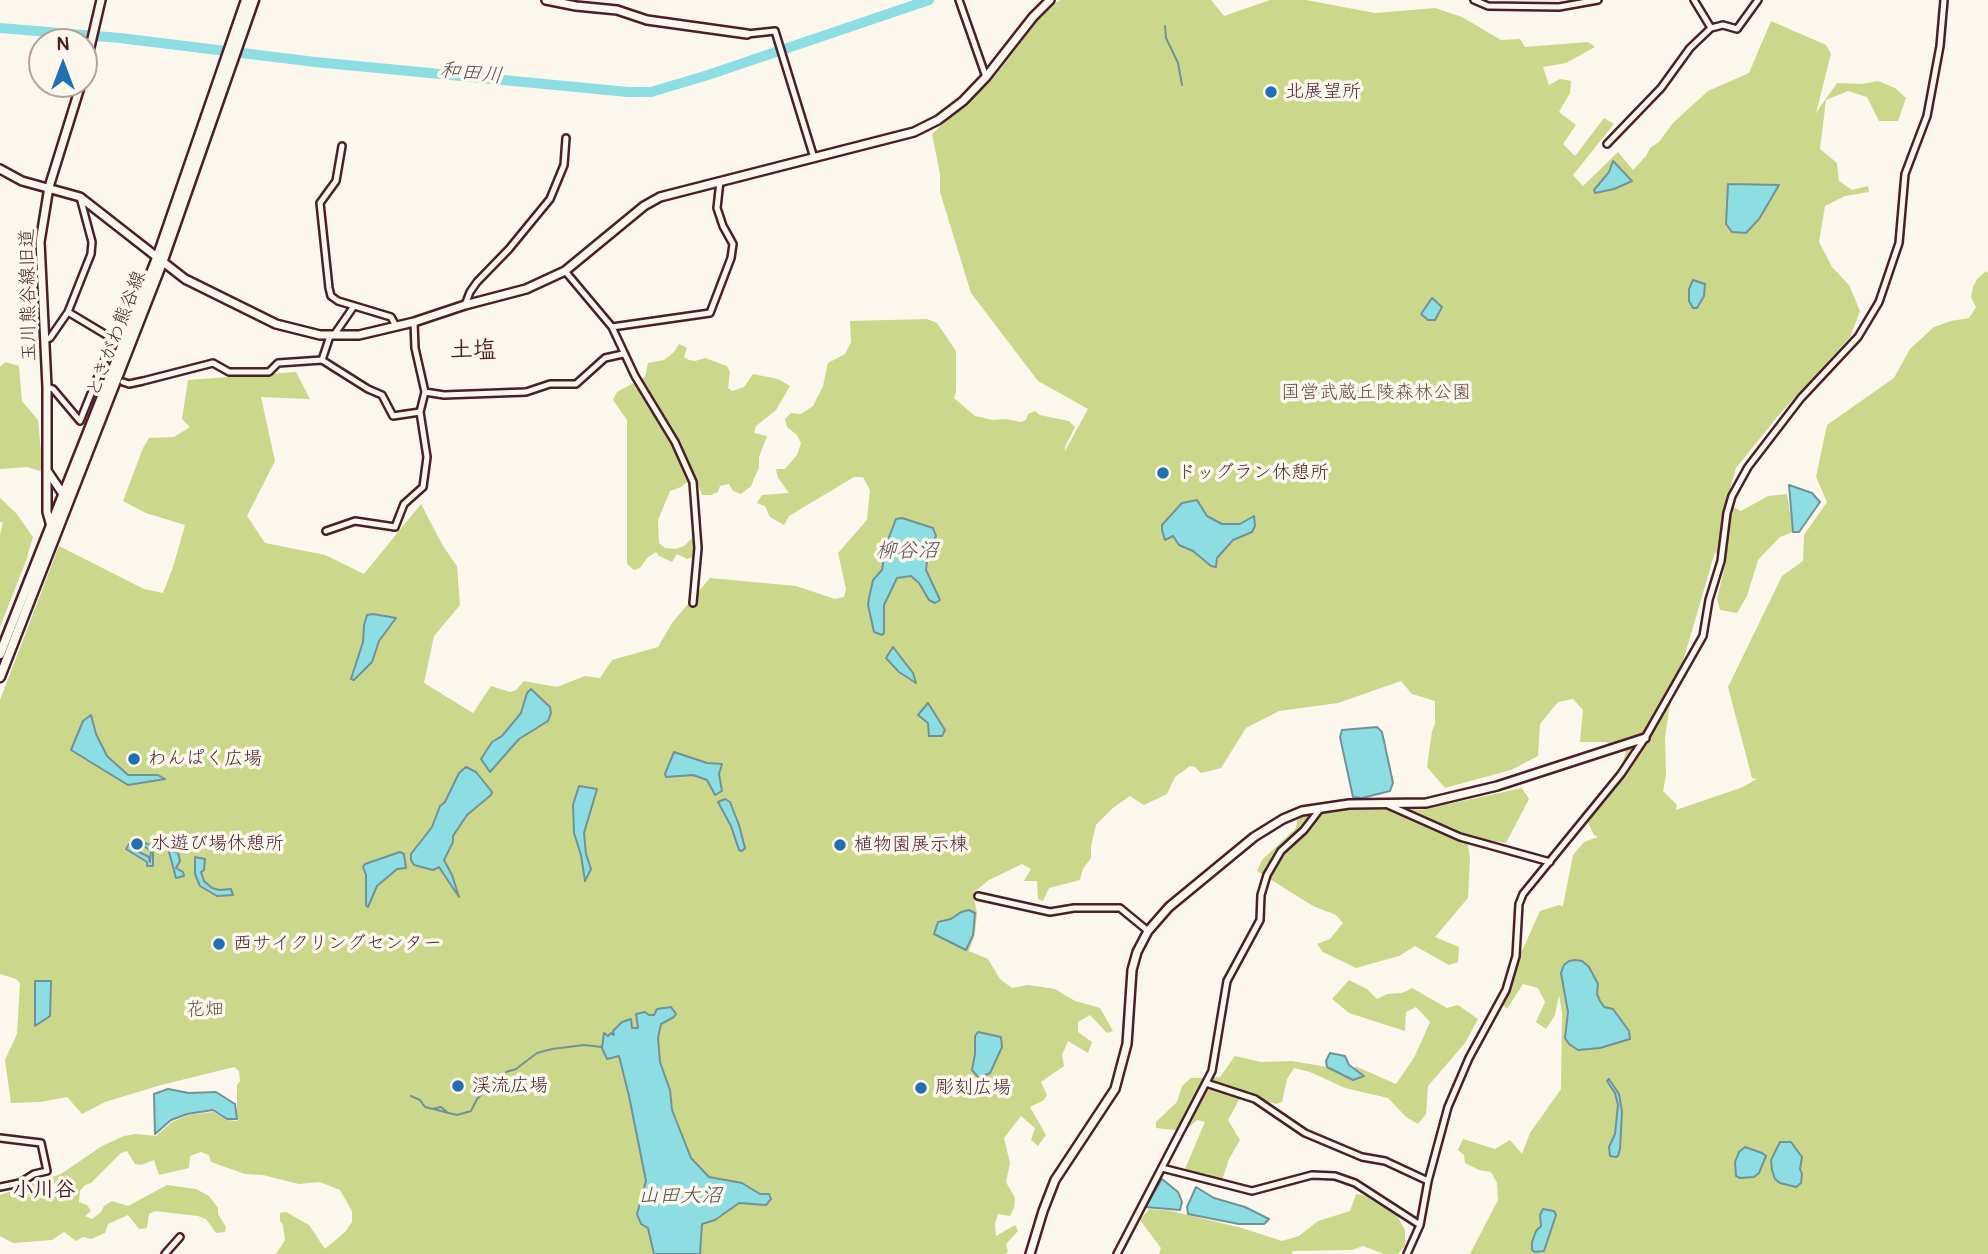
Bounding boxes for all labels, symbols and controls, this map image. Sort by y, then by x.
north arrow [28,28,98,98]
text: N [57,32,69,56]
water label: 和田川 [438,58,504,90]
place label: 北展望所 [1285,81,1361,103]
marker: 北展望所 [1263,84,1279,100]
street label: 玉川熊谷線旧道 [16,228,42,362]
street label: ときがわ熊谷線 [83,268,151,400]
district label: 土塩 [450,337,496,365]
park label: 国営武蔵丘陵森林公園 [1281,382,1471,404]
place label: ドッグラン休憩所 [1177,462,1329,484]
marker: ドッグラン休憩所 [1155,465,1171,481]
water label: 柳谷沼 [876,539,938,565]
place label: わんぱく広場 [148,748,262,770]
marker: わんぱく広場 [126,751,142,767]
place label: 水遊び場休憩所 [151,833,284,855]
place label: 植物園展示棟 [854,834,968,856]
marker: 水遊び場休憩所 [129,836,145,852]
marker: 植物園展示棟 [832,837,848,853]
place label: 西サイクリングセンター [233,933,442,955]
marker: 西サイクリングセンター [211,936,227,952]
park label: 花畑 [186,999,224,1021]
place label: 渓流広場 [472,1075,548,1097]
place label: 彫刻広場 [935,1077,1011,1099]
marker: 渓流広場 [450,1078,466,1094]
marker: 彫刻広場 [913,1080,929,1096]
district label: 小川谷 [13,1178,75,1204]
water label: 山田大沼 [638,1184,722,1210]

